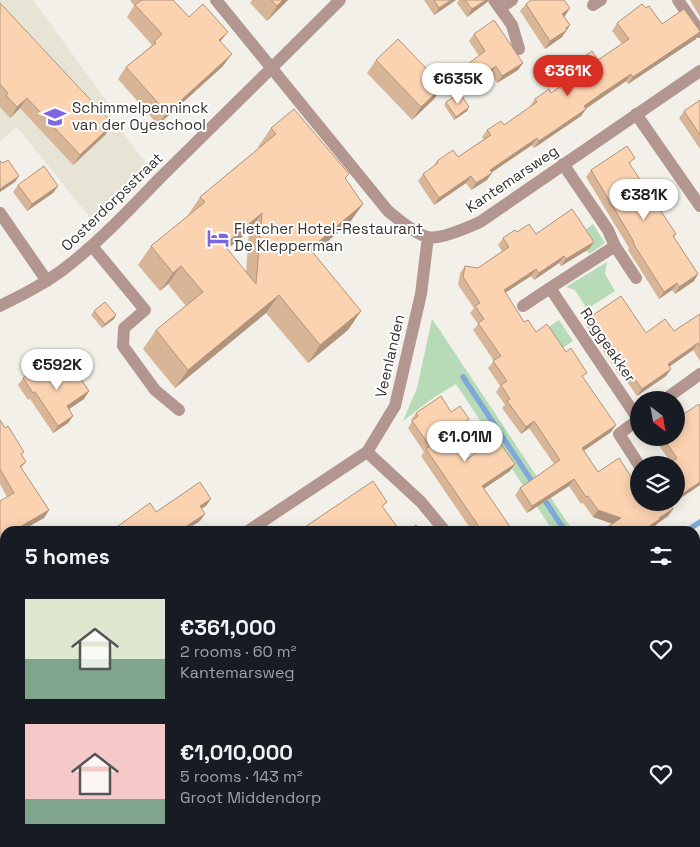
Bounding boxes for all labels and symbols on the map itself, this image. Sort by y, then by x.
pin: €361K [533,54,603,97]
pin: €635K [423,62,493,105]
place label: Schimmelpenninck van der Oyeschool [72,98,208,134]
school or university icon: Schimmelpenninck van der Oyeschool [42,104,68,130]
street label: Kantemarsweg [462,141,562,217]
street label: Oosterdorpsstraat [57,148,166,255]
pin: €381K [609,178,679,221]
place label: Fletcher Hotel-Restaurant De Klepperman [234,219,423,255]
hotel icon: Fletcher Hotel-Restaurant De Klepperman [205,225,231,251]
street label: Roggeakker [577,304,640,386]
street label: Veenlanden [371,312,408,399]
pin: €592K [22,348,92,391]
north arrow [630,391,685,446]
pin: €1.01M [424,420,506,463]

